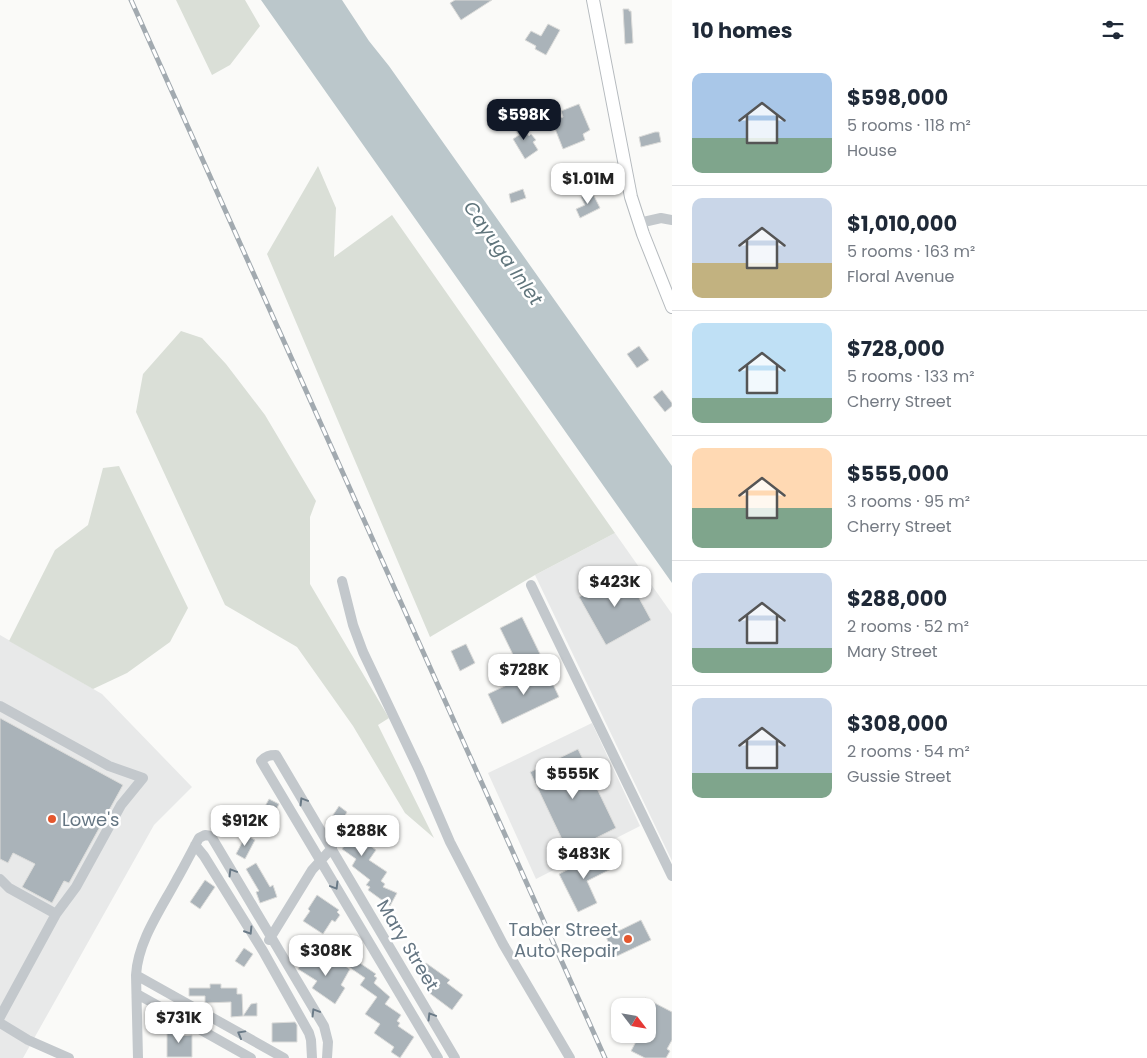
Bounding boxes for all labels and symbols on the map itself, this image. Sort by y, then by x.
pin: $598K [489,98,559,141]
pin: $1.01M [547,162,629,205]
water label: Cayuga Inlet [457,195,550,312]
pin: $423K [580,566,650,608]
pin: $728K [489,654,559,696]
pin: $555K [538,758,608,800]
one-way arrow [300,797,310,806]
pin: $912K [210,804,280,847]
place label: Lowe's [62,807,119,832]
marker: Lowe's [46,813,58,825]
pin: $288K [327,814,397,857]
pin: $483K [549,838,619,880]
one-way arrow [229,869,239,878]
one-way arrow [329,881,339,890]
street label: Mary Street [371,895,445,995]
place label: Taber Street Auto Repair [509,917,618,963]
one-way arrow [243,925,253,934]
marker: Taber Street Auto Repair [622,933,634,945]
pin: $308K [291,934,361,977]
north arrow [611,998,656,1042]
pin: $731K [144,1002,214,1044]
one-way arrow [312,1009,322,1018]
one-way arrow [427,1012,437,1021]
one-way arrow [238,1031,247,1041]

